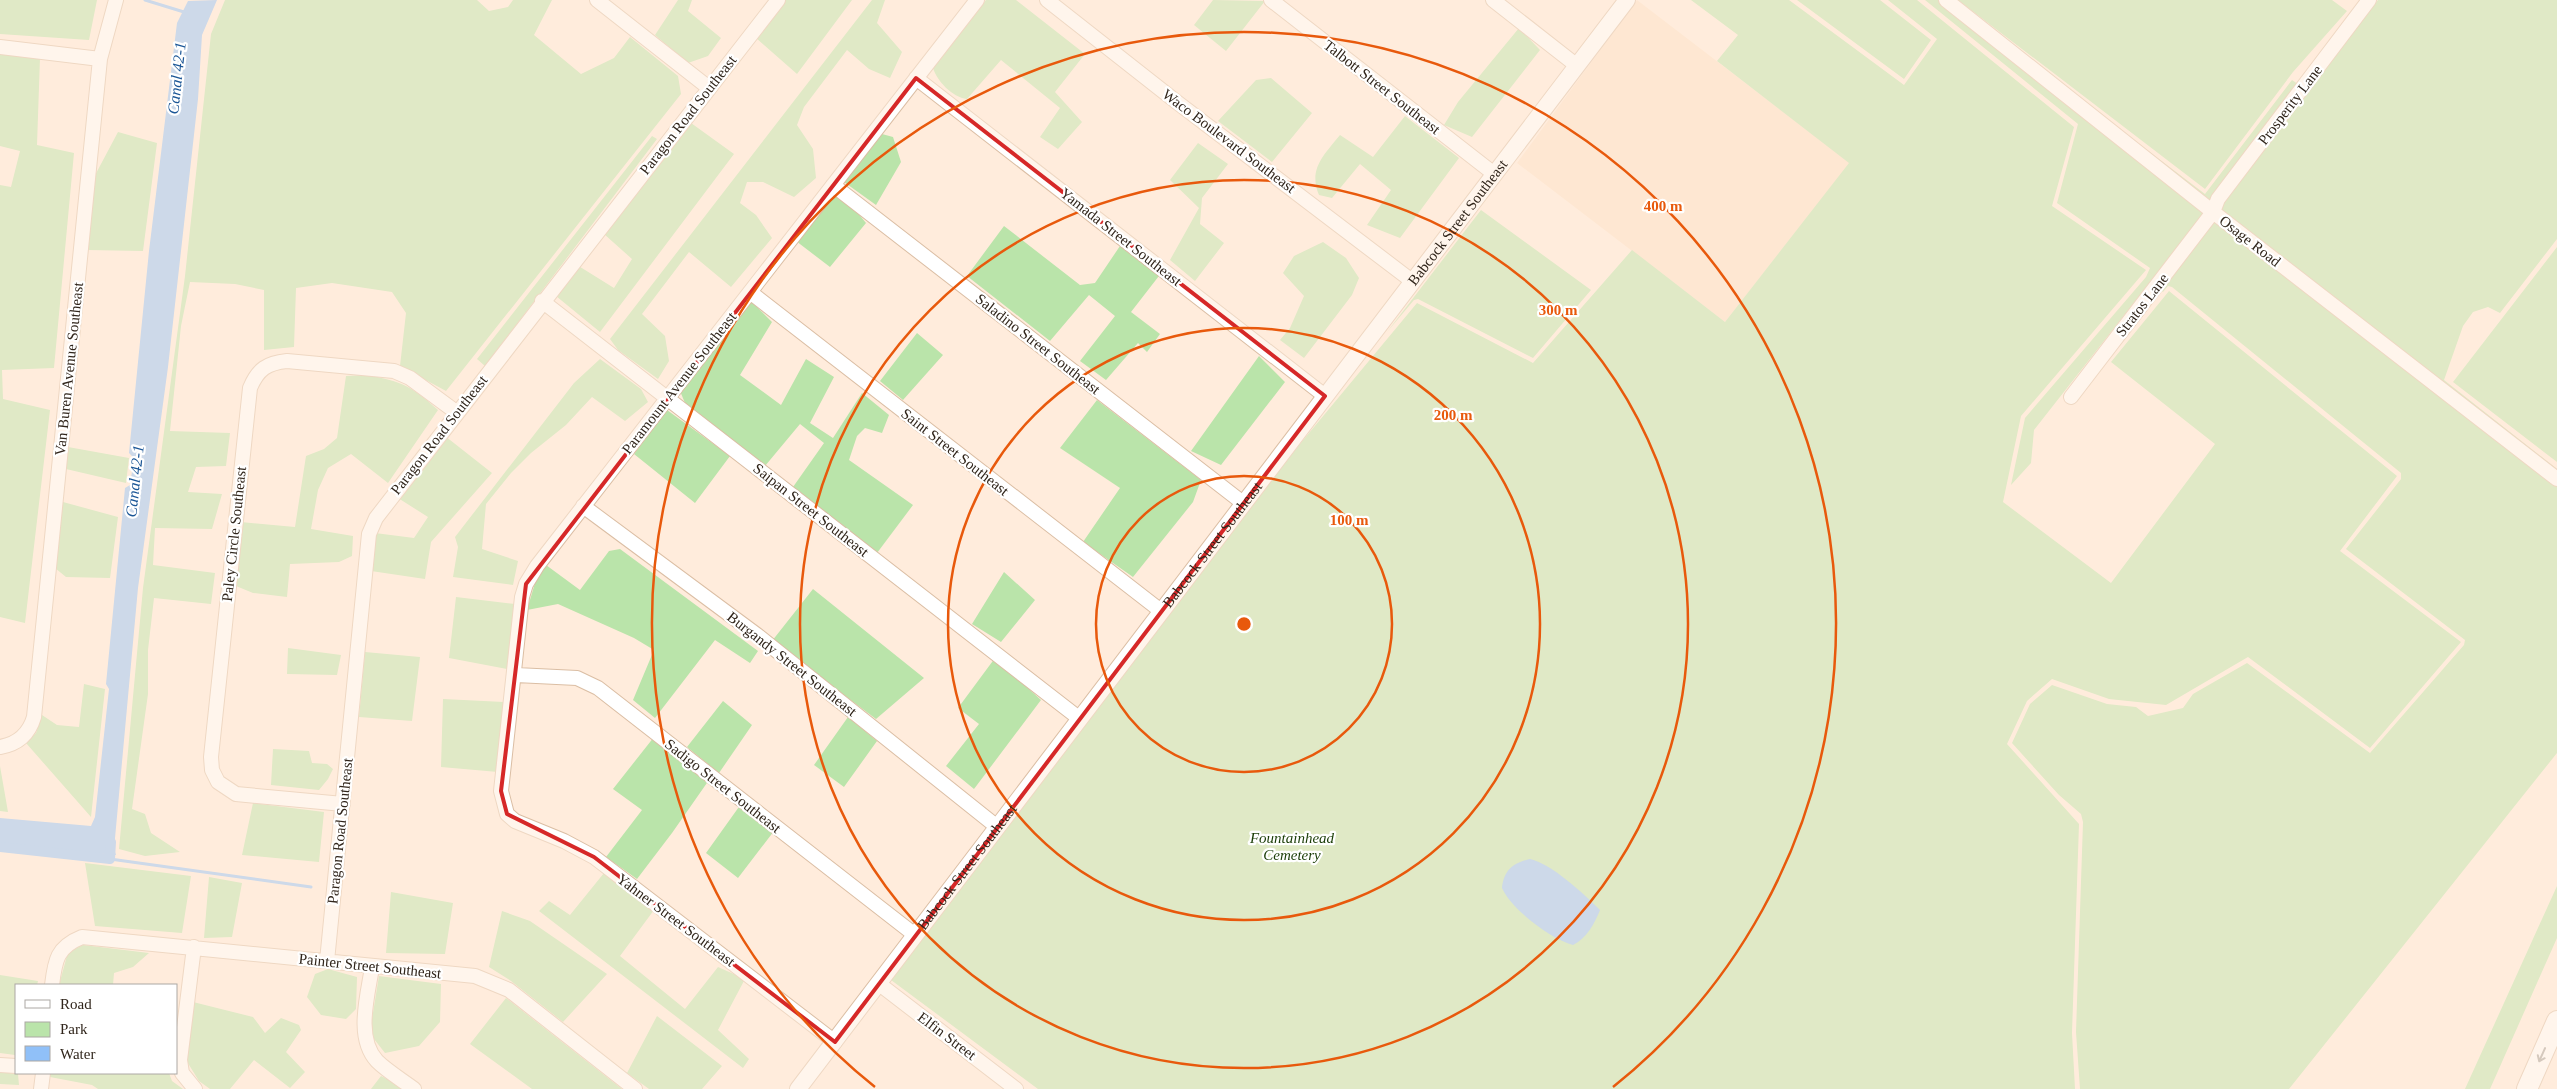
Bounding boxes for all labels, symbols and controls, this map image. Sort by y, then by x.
street label: Talbott Street Southeast [1321,37,1444,138]
water label: Canal 42-1 [164,41,189,115]
street label: Paragon Road Southeast [637,52,740,178]
street label: Prosperity Lane [2255,62,2325,148]
street label: Waco Boulevard Southeast [1159,86,1299,197]
street label: Babcock Street Southeast [1405,156,1511,288]
street label: Yamada Street Southeast [1057,185,1185,290]
text: 400 m [1644,198,1683,214]
street label: Osage Road [2216,212,2284,270]
street label: Stratos Lane [2112,270,2172,340]
street label: Van Buren Avenue Southeast [52,281,86,456]
street label: Saladino Street Southeast [973,291,1104,398]
text: 300 m [1539,302,1578,318]
street label: Paramount Avenue Southeast [619,308,740,457]
street label: Paragon Road Southeast [388,372,491,498]
street label: Saint Street Southeast [898,405,1012,499]
text: 200 m [1434,407,1473,423]
water label: Canal 42-1 [122,444,147,518]
street label: Saipan Street Southeast [750,460,872,560]
street label: Paley Circle Southeast [219,465,249,602]
street label: Babcock Street Southeast [1159,478,1266,611]
text: 100 m [1330,512,1369,528]
street label: Burgandy Street Southeast [724,609,861,720]
centre of rings [1235,615,1253,633]
street label: Sadigo Street Southeast [662,736,785,837]
street label: Paragon Road Southeast [324,756,356,905]
street label: Babcock Street Southeast [914,800,1020,933]
park label: Fountainhead Cemetery [1249,830,1335,863]
street label: Yahner Street Southeast [614,870,739,970]
street label: Painter Street Southeast [298,951,443,982]
legend [15,984,178,1074]
text: Road [60,996,92,1012]
street label: Elfin Street [915,1009,980,1064]
text: Park [60,1021,88,1037]
text: Water [60,1046,95,1062]
one-way arrow [2536,1047,2546,1062]

